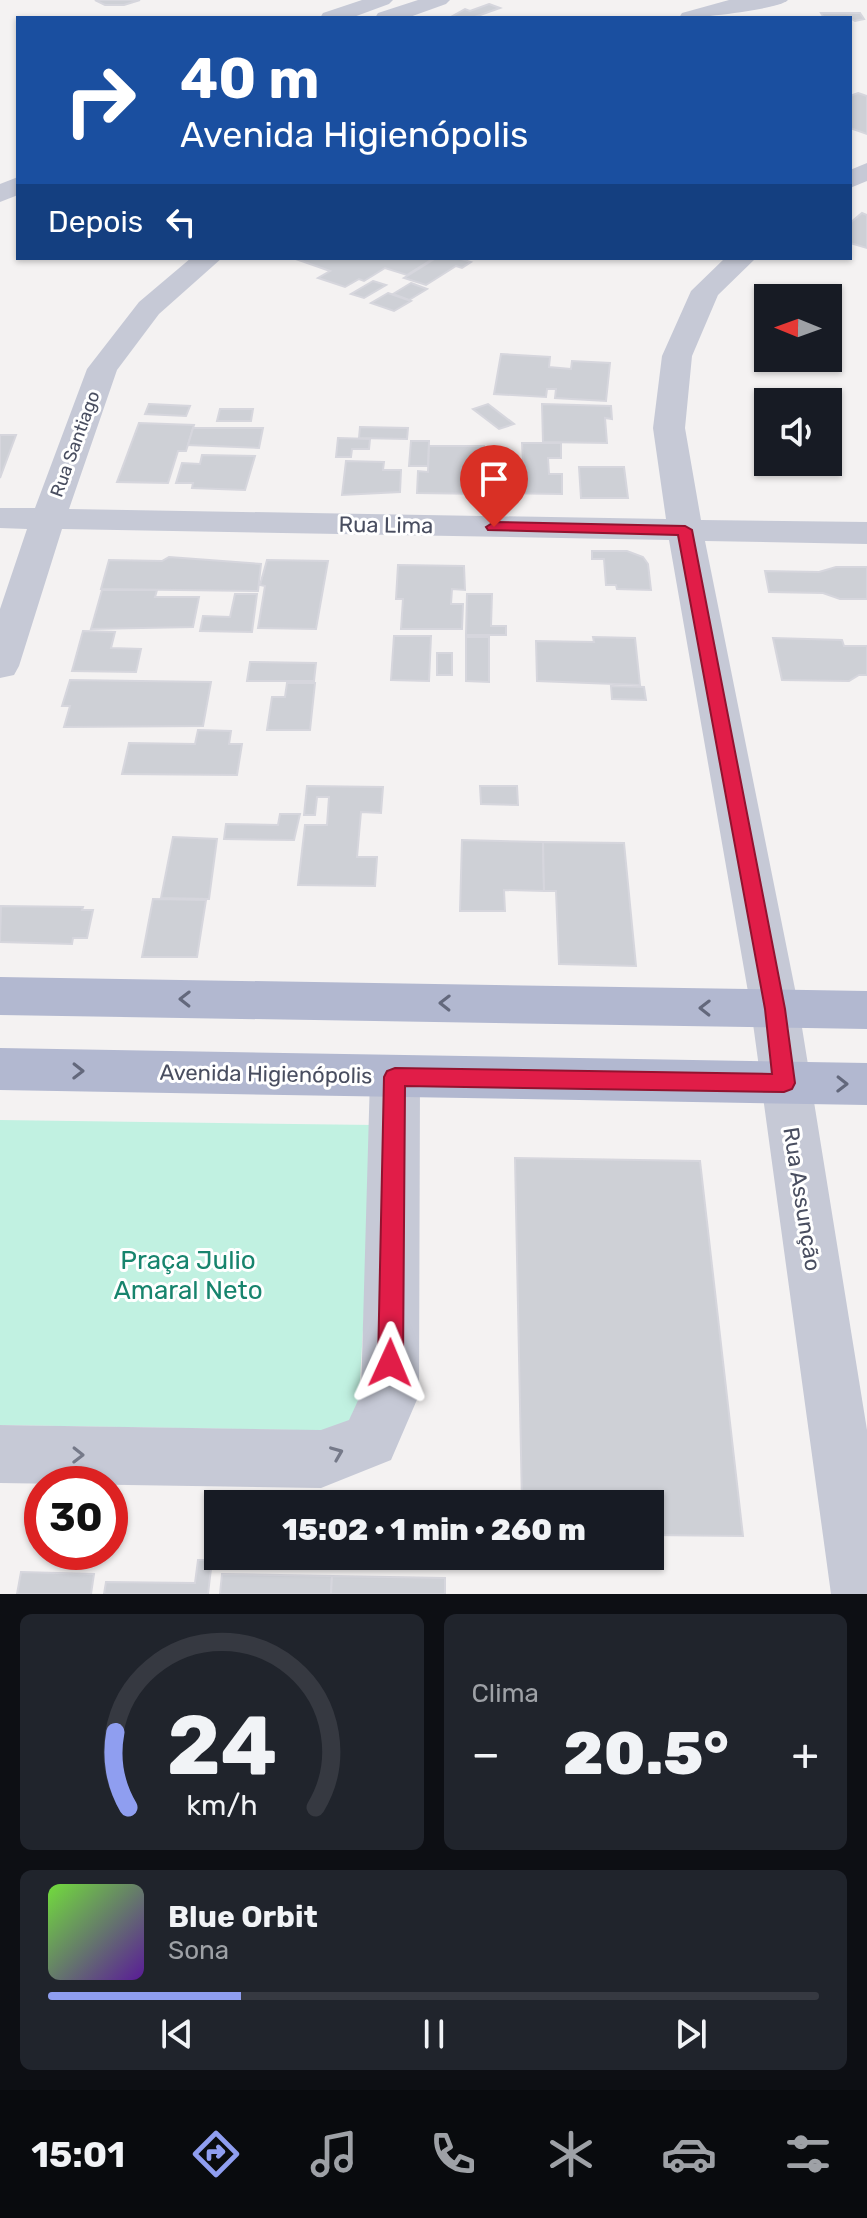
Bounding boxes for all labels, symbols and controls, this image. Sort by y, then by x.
text: 40 m [180,46,320,112]
icon: right [48,48,152,152]
text: Avenida Higienópolis [180,113,528,156]
icon: left [159,200,203,244]
text: Depois [48,204,143,240]
north arrow [754,284,842,372]
map controls [754,284,842,476]
street label: Rua Santiago [46,388,104,500]
button: sound [754,388,842,476]
pin [460,445,528,527]
icon: arrive [472,457,516,501]
street label: Rua Lima [338,511,434,539]
one-way arrow [178,990,191,1008]
one-way arrow [438,995,451,1012]
one-way arrow [698,999,711,1016]
street label: Avenida Higienópolis [159,1059,373,1089]
one-way arrow [72,1062,85,1079]
one-way arrow [836,1075,849,1093]
street label: Rua Assunção [777,1125,827,1273]
park label: Praça Julio Amaral Neto [113,1245,263,1306]
position arrow [348,1321,432,1405]
one-way arrow [329,1446,343,1463]
one-way arrow [72,1447,85,1464]
speed limit sign: 30 [24,1466,128,1570]
text: 15:02 · 1 min · 260 m [282,1512,586,1548]
text: Clima [472,1678,539,1709]
text: 24 [166,1696,277,1795]
text: 20.5° [563,1718,729,1789]
text: − [472,1728,500,1780]
text: + [792,1728,819,1780]
text: km/h [186,1788,257,1822]
text: Blue Orbit [168,1899,318,1935]
text: Sona [168,1935,229,1966]
icon: previous [155,2012,199,2056]
icon: pause [412,2012,456,2056]
icon: next [669,2012,713,2056]
icon: directions [188,2126,244,2182]
icon: music [306,2126,362,2182]
icon: phone [425,2126,481,2182]
icon: climate [543,2126,599,2182]
icon: car [661,2126,717,2182]
icon: filters [780,2126,836,2182]
text: 15:01 [31,2133,125,2176]

